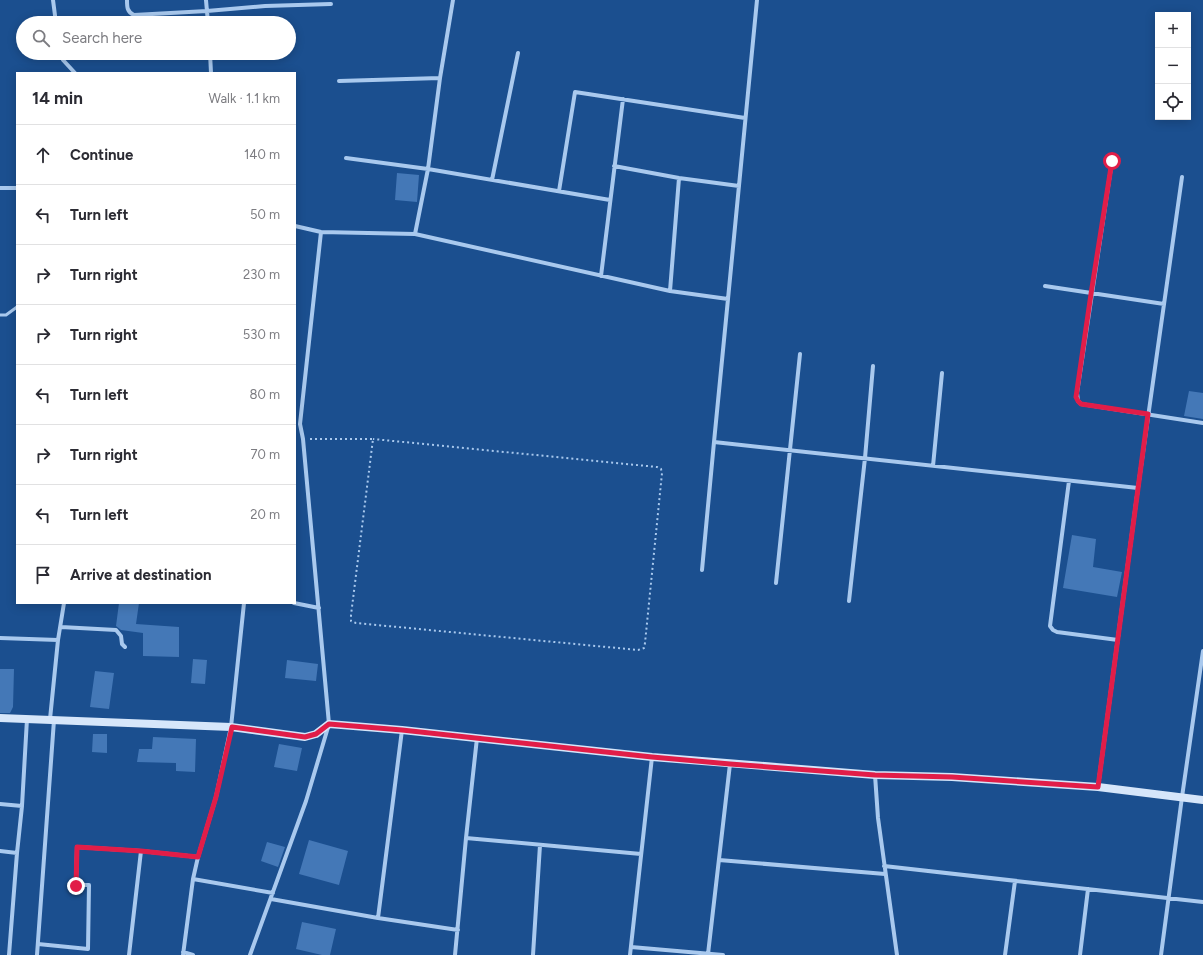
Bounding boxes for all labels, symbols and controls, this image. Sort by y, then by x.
map controls [1155,12,1191,120]
button: + [1155,12,1191,48]
search box [16,16,296,60]
icon: search [30,27,52,49]
text: Search here [62,29,142,47]
button: − [1155,48,1191,84]
button: locate [1155,84,1191,120]
text: 14 min [32,88,83,108]
text: Walk · 1.1 km [209,91,280,106]
icon: ahead [32,144,54,166]
text: Continue [70,146,133,164]
text: 140 m [244,147,280,162]
route start [1103,152,1121,170]
icon: left [32,204,54,226]
text: Turn left [70,206,128,224]
text: 50 m [250,207,280,222]
icon: right [32,264,54,286]
text: Turn right [70,266,138,284]
text: 230 m [243,267,280,282]
icon: right [32,324,54,346]
text: Turn right [70,326,138,344]
text: 530 m [243,327,280,342]
icon: left [32,384,54,406]
text: Turn left [70,386,128,404]
text: 80 m [249,387,280,402]
icon: right [32,444,54,466]
text: Turn right [70,446,138,464]
text: 70 m [250,447,280,462]
icon: left [32,504,54,526]
text: Turn left [70,506,128,524]
text: 20 m [250,507,280,522]
icon: arrive [32,564,54,586]
text: Arrive at destination [70,566,211,584]
route end [67,877,85,895]

